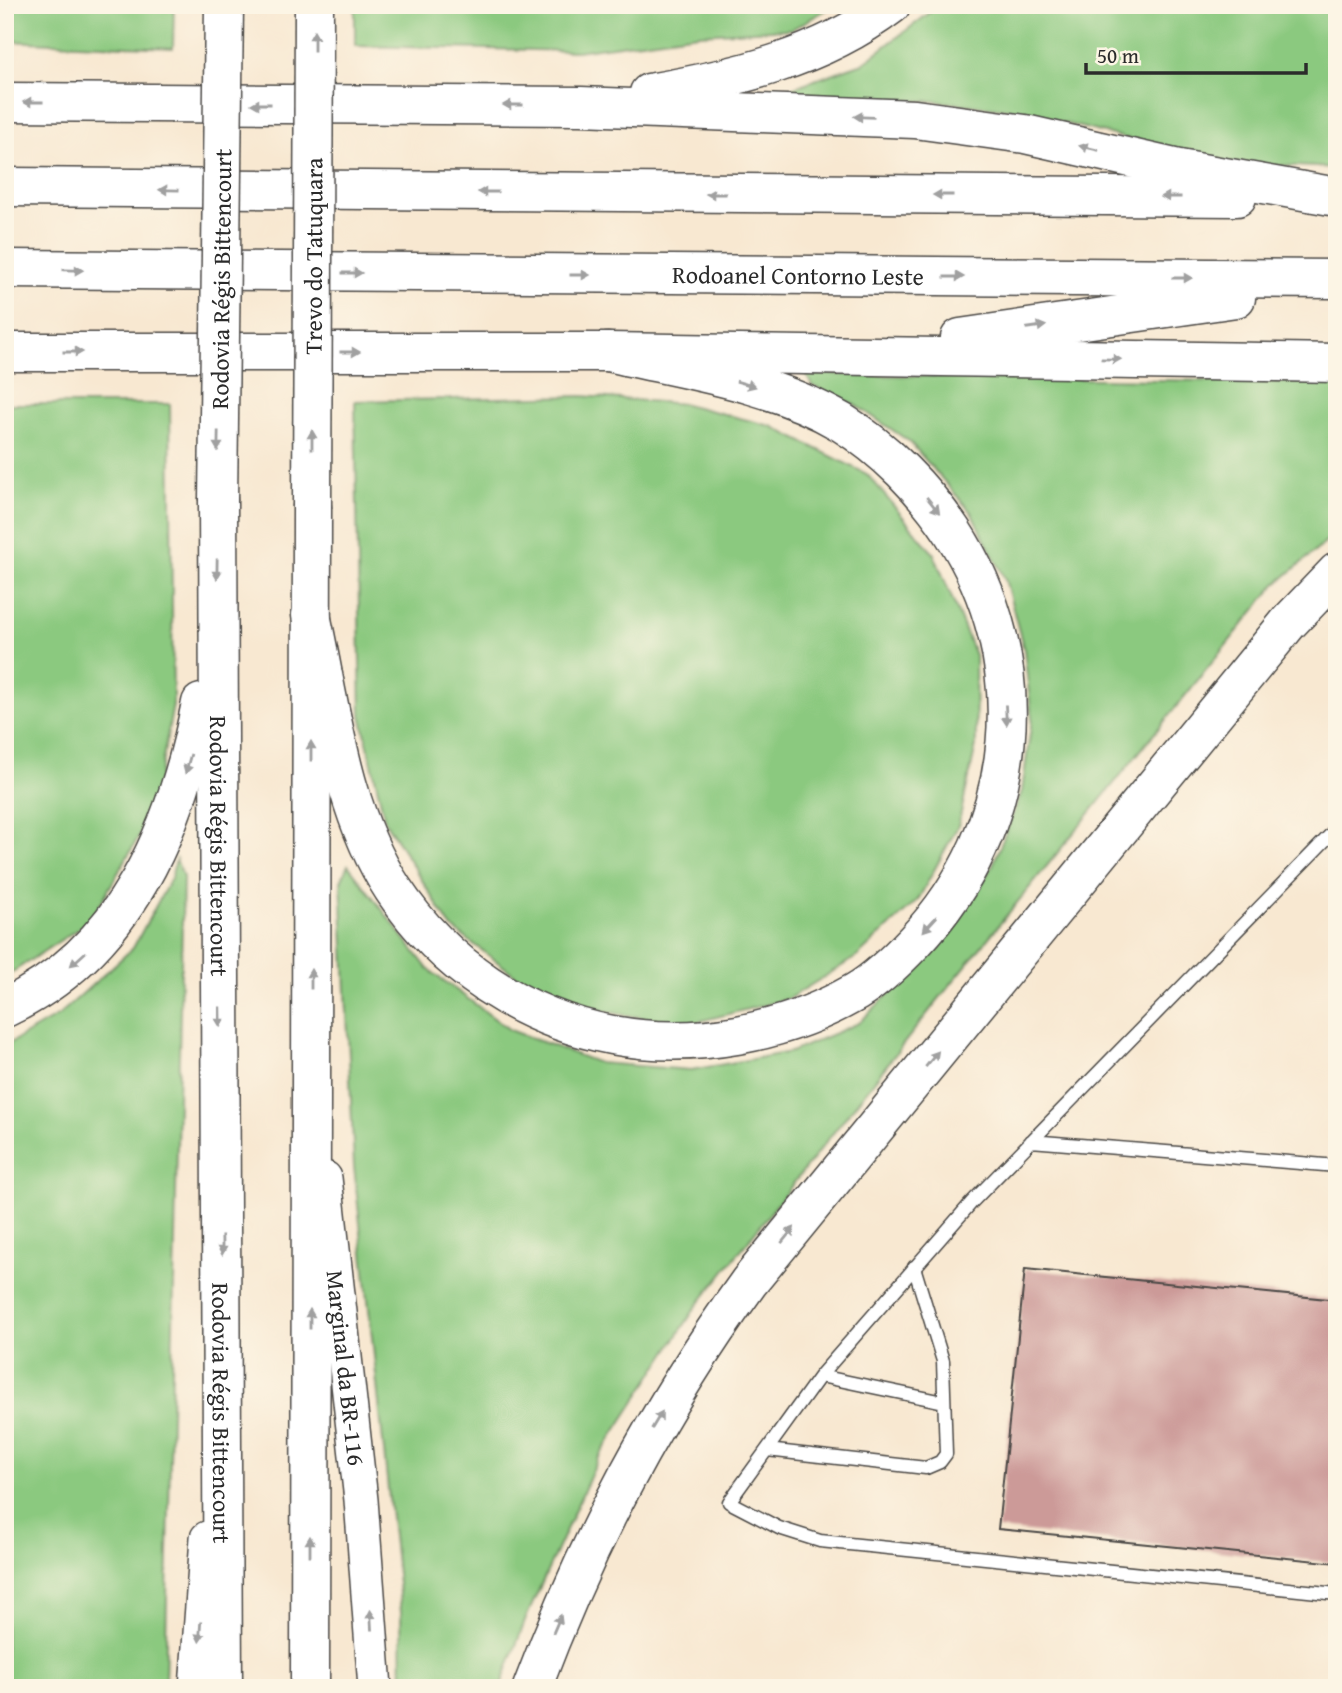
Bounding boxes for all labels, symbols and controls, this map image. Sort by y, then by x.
one-way arrow [308,29,320,51]
scale bar [1086,32,1307,76]
text: 50 m [1097,40,1139,71]
one-way arrow [22,96,44,108]
one-way arrow [250,98,272,110]
one-way arrow [502,99,524,111]
one-way arrow [853,111,875,122]
one-way arrow [1078,142,1100,153]
street label: Rodovia Régis Bittencourt [202,148,240,410]
street label: Trevo do Tatuquara [295,157,331,355]
one-way arrow [158,184,180,195]
one-way arrow [477,186,499,198]
one-way arrow [704,188,726,200]
one-way arrow [932,189,954,201]
one-way arrow [1159,191,1181,203]
street label: Rodoanel Contorno Leste [672,257,924,293]
one-way arrow [63,264,85,276]
one-way arrow [342,267,364,279]
one-way arrow [569,269,591,281]
one-way arrow [944,271,966,283]
one-way arrow [1171,272,1193,284]
one-way arrow [1025,321,1047,332]
one-way arrow [63,346,85,358]
one-way arrow [339,346,361,358]
one-way arrow [1101,353,1123,365]
one-way arrow [735,380,756,390]
one-way arrow [306,428,318,450]
one-way arrow [212,430,224,452]
one-way arrow [926,496,941,514]
one-way arrow [211,558,223,580]
one-way arrow [1001,704,1012,726]
street label: Rodovia Régis Bittencourt [201,715,238,977]
one-way arrow [305,740,317,762]
one-way arrow [182,754,193,776]
one-way arrow [922,915,938,933]
one-way arrow [70,951,87,967]
one-way arrow [305,967,317,989]
one-way arrow [214,1006,226,1028]
one-way arrow [924,1050,939,1067]
one-way arrow [780,1226,795,1244]
one-way arrow [216,1234,228,1256]
street label: Marginal da BR-116 [318,1268,375,1467]
street label: Rodovia Régis Bittencourt [204,1282,240,1544]
one-way arrow [304,1307,316,1329]
one-way arrow [651,1411,663,1430]
one-way arrow [304,1535,316,1557]
one-way arrow [366,1608,377,1630]
one-way arrow [552,1614,563,1635]
one-way arrow [194,1621,205,1643]

